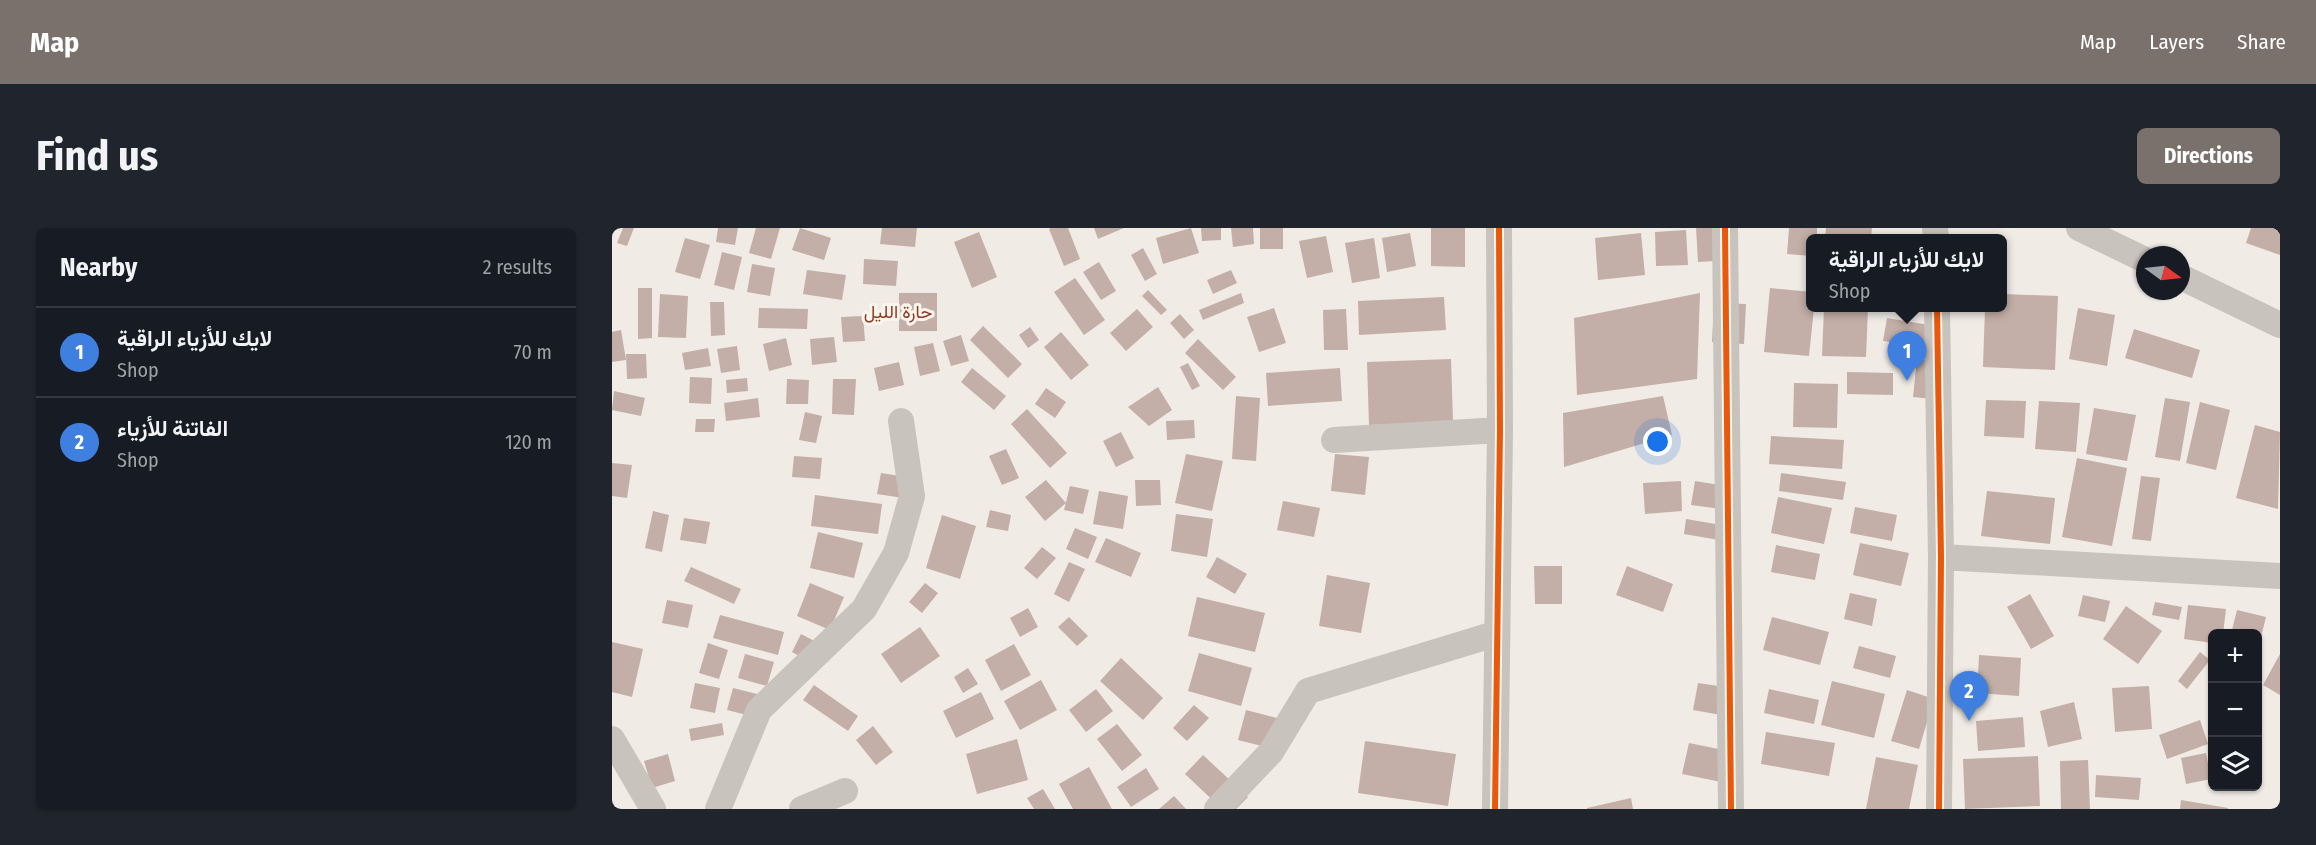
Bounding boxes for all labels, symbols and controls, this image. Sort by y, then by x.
text: Map [30,26,79,59]
text: Map [2080,29,2116,55]
text: Layers [2149,29,2204,55]
text: Share [2237,29,2286,55]
button: Directions [2137,128,2280,184]
text: Find us [36,131,158,181]
popup [1806,234,2007,312]
text: لايك للأزياء الراقية [1829,246,1984,273]
north arrow [2136,246,2190,300]
text: Nearby [60,252,137,283]
text: 2 results [483,255,552,279]
text: Shop [1829,279,1870,303]
district label: حارة الليل [864,301,932,323]
text: لايك للأزياء الراقية [117,325,272,352]
pin: 1 [1888,332,1926,381]
text: 1 [75,340,84,364]
text: 70 m [514,340,552,364]
text: Shop [117,358,159,382]
text: الفاتنة للأزياء [117,415,228,442]
your location [1643,427,1672,456]
text: 2 [75,430,84,454]
text: 120 m [505,430,552,454]
text: Shop [117,448,159,472]
map controls [2208,629,2262,791]
button: + [2208,629,2262,683]
pin: 2 [1950,672,1988,721]
button: − [2208,683,2262,737]
button: layers [2208,737,2262,791]

